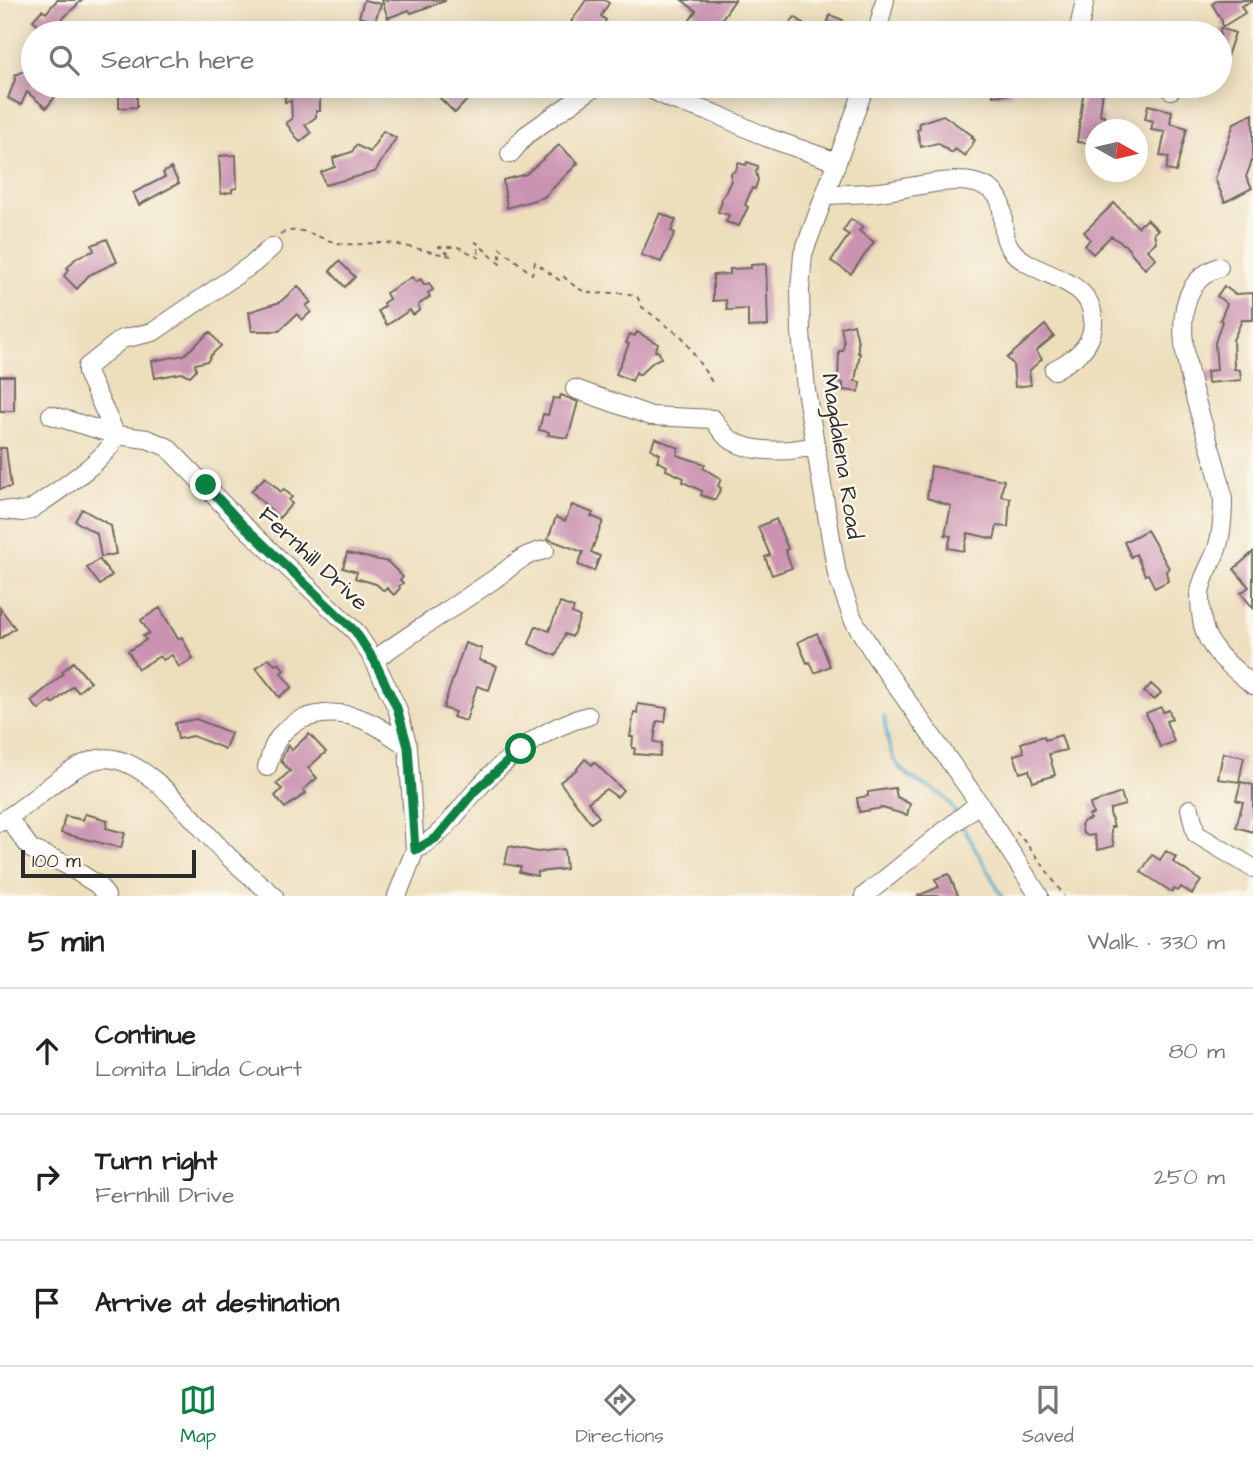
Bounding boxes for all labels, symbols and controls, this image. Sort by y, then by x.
search box [21,21,1232,98]
icon: search [45,41,83,79]
text: Search here [101,42,254,78]
north arrow [1085,119,1148,182]
street label: Magdalena Road [812,371,871,542]
route end [190,469,221,500]
street label: Fernhill Drive [251,500,375,618]
route start [505,733,536,764]
scale bar [21,847,196,879]
text: 100 m [32,848,81,875]
text: 5 min [28,921,104,963]
text: Walk · 330 m [1087,926,1225,958]
text: Continue [95,1017,196,1053]
icon: ahead [28,1032,66,1070]
text: 80 m [1168,1035,1225,1067]
text: Lomita Linda Court [95,1053,302,1085]
text: Turn right [95,1143,217,1179]
icon: right [28,1158,66,1196]
text: 250 m [1154,1161,1225,1193]
text: Fernhill Drive [95,1179,234,1211]
icon: arrive [28,1284,66,1322]
text: Arrive at destination [95,1285,340,1321]
tab: Map [179,1381,217,1450]
tab: Directions [575,1381,664,1450]
tab: Saved [1022,1381,1074,1450]

